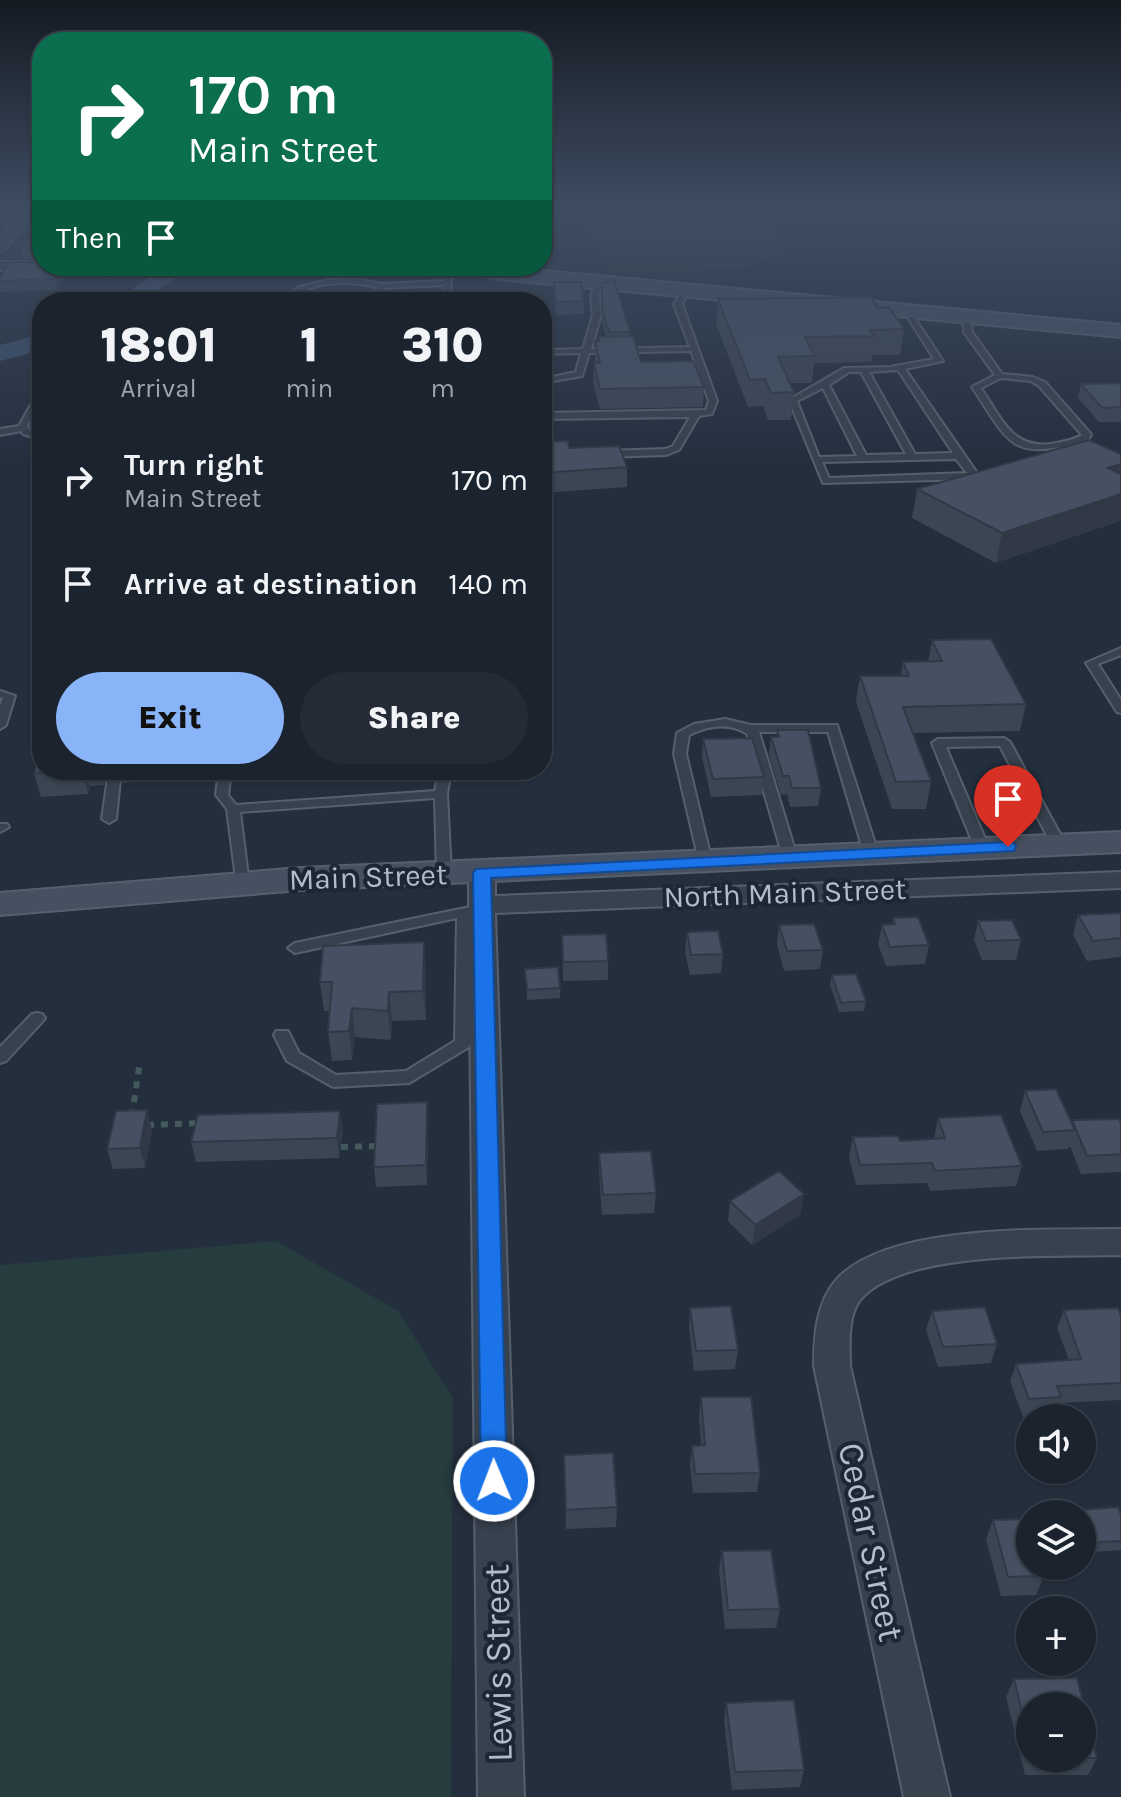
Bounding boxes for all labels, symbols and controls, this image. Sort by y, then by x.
text: 170 m [188,62,339,127]
icon: right [56,64,160,168]
text: Main Street [188,129,378,171]
icon: arrive [139,216,183,260]
text: Then [56,220,123,256]
text: 18:01 [100,317,217,373]
text: 1 [300,317,318,373]
text: 310 [401,317,484,373]
text: Arrival [121,373,197,404]
text: min [285,373,333,404]
text: m [430,373,455,404]
text: Turn right [124,447,264,483]
icon: right [56,458,100,502]
text: 170 m [451,462,528,498]
text: Main Street [124,483,261,514]
icon: arrive [56,562,100,606]
text: Arrive at destination [124,566,418,602]
text: 140 m [448,566,528,602]
button: Exit [56,672,284,764]
button: Share [300,672,528,764]
pin [974,765,1042,847]
icon: arrive [986,777,1030,821]
street label: Main Street [288,856,448,898]
street label: North Main Street [663,871,907,915]
map controls [1016,1404,1096,1772]
button: sound [1016,1404,1096,1484]
position arrow [452,1439,536,1523]
street label: Cedar Street [829,1439,913,1645]
button: layers [1016,1500,1096,1580]
street label: Lewis Street [475,1563,521,1763]
button: + [1016,1596,1096,1676]
button: − [1016,1692,1096,1772]

